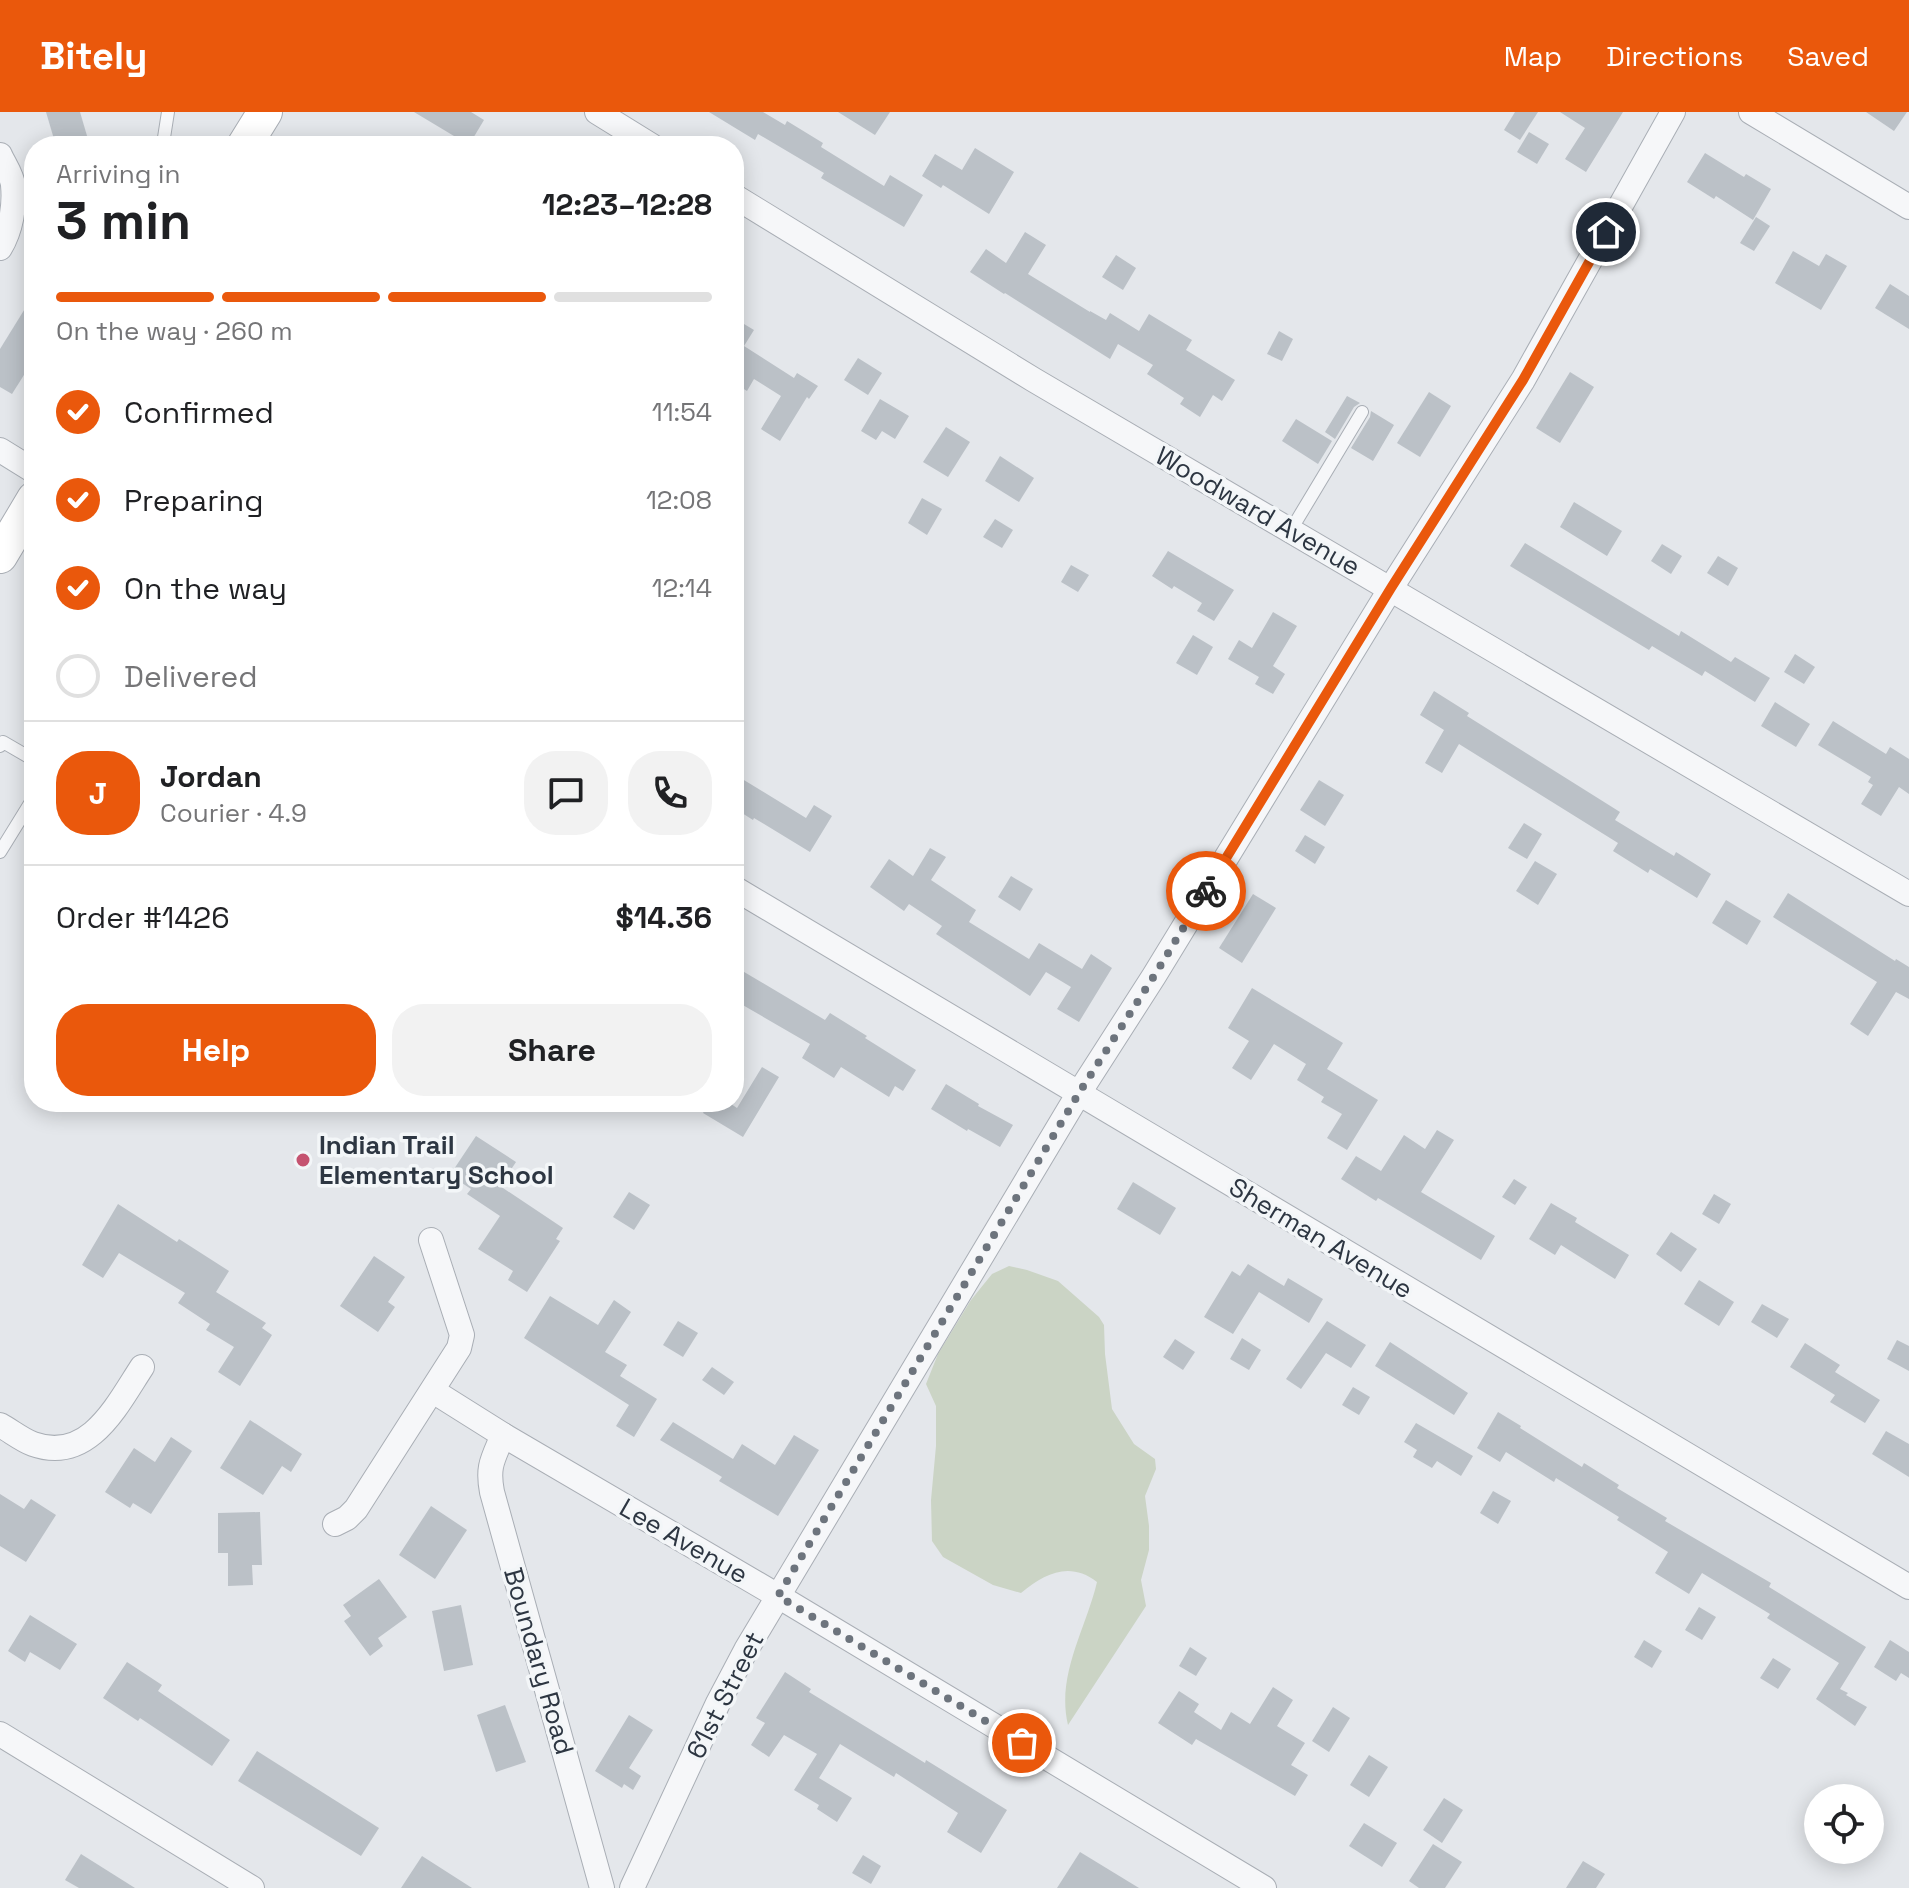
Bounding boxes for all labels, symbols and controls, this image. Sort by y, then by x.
text: Bitely [40,32,147,80]
text: Map [1504,38,1562,74]
text: Directions [1606,38,1743,74]
text: Saved [1787,38,1869,74]
text: Arriving in [56,157,180,191]
text: 12:23–12:28 [542,185,712,224]
text: 3 min [56,188,191,254]
pin [1572,198,1640,266]
icon: home [1584,210,1628,254]
text: On the way · 260 m [56,314,293,348]
icon: check [56,390,100,434]
text: Confirmed [124,393,274,432]
text: 11:54 [652,395,712,429]
street label: Woodward Avenue [1149,439,1367,583]
icon: check [56,478,100,522]
text: Preparing [124,481,263,520]
text: 12:08 [646,483,712,517]
icon: check [56,566,100,610]
text: On the way [124,569,287,608]
text: 12:14 [652,571,712,605]
text: Delivered [124,657,258,696]
button: chat [524,751,608,835]
button: phone [628,751,712,835]
text: Jordan [160,757,262,796]
text: J [89,774,107,813]
text: Courier · 4.9 [160,796,307,830]
courier [1166,851,1246,931]
icon: bike [1184,869,1228,913]
text: Order #1426 [56,898,230,937]
text: $14.36 [615,898,712,937]
button: Help [56,1004,376,1096]
button: Share [392,1004,712,1096]
place label: Indian Trail Elementary School [319,1128,554,1192]
marker: Indian Trail Elementary School [294,1151,312,1169]
street label: Sherman Avenue [1223,1170,1419,1306]
street label: Lee Avenue [614,1491,754,1591]
street label: Boundary Road [496,1564,582,1758]
street label: 61st Street [678,1626,772,1764]
pin [988,1709,1056,1777]
icon: bag [1000,1721,1044,1765]
map controls [1804,1784,1884,1864]
button: locate [1804,1784,1884,1864]

